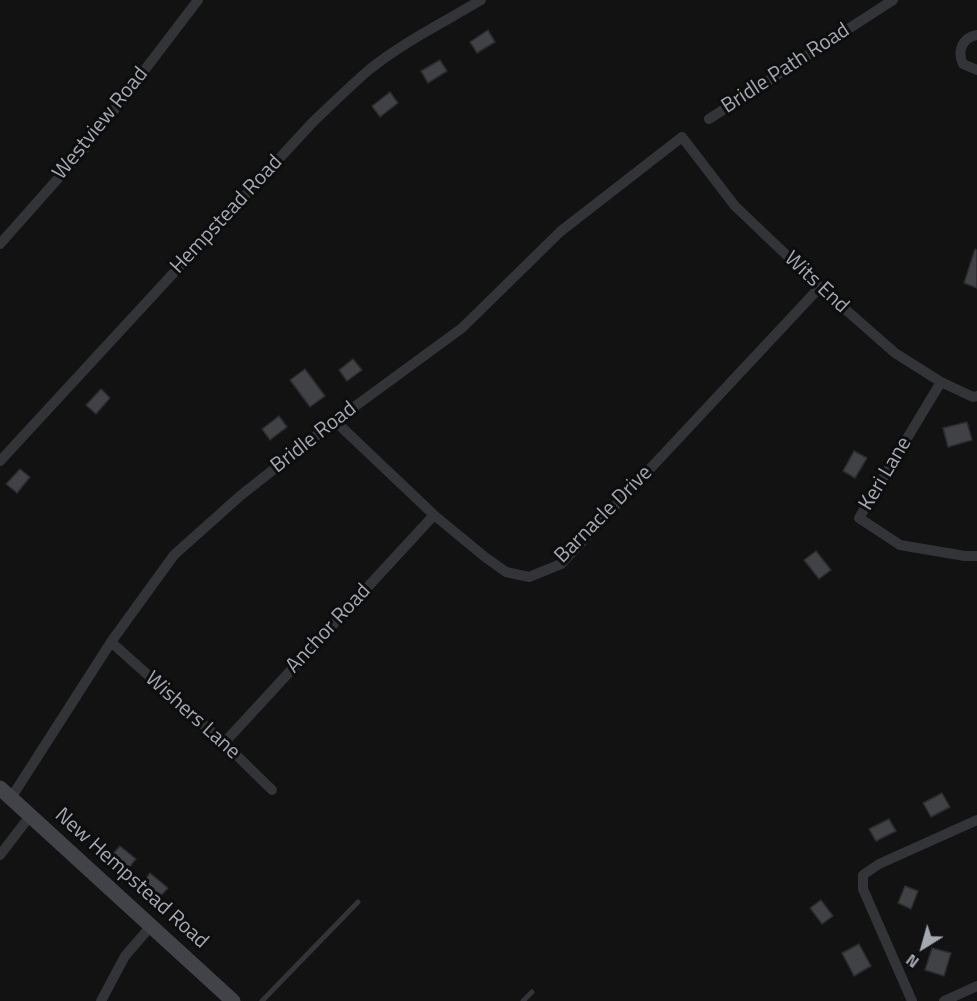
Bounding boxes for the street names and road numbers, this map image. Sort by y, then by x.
street label: Bridle Path Road [717,18,855,120]
street label: Westview Road [48,63,154,185]
street label: Hempstead Road [166,151,288,279]
street label: Wits End [779,247,853,319]
street label: Bridle Road [266,397,362,479]
street label: Keri Lane [854,433,918,515]
street label: Barnacle Drive [550,461,658,569]
street label: Anchor Road [281,579,377,679]
street label: Wishers Lane [139,667,245,765]
street label: New Hempstead Road [49,803,213,955]

